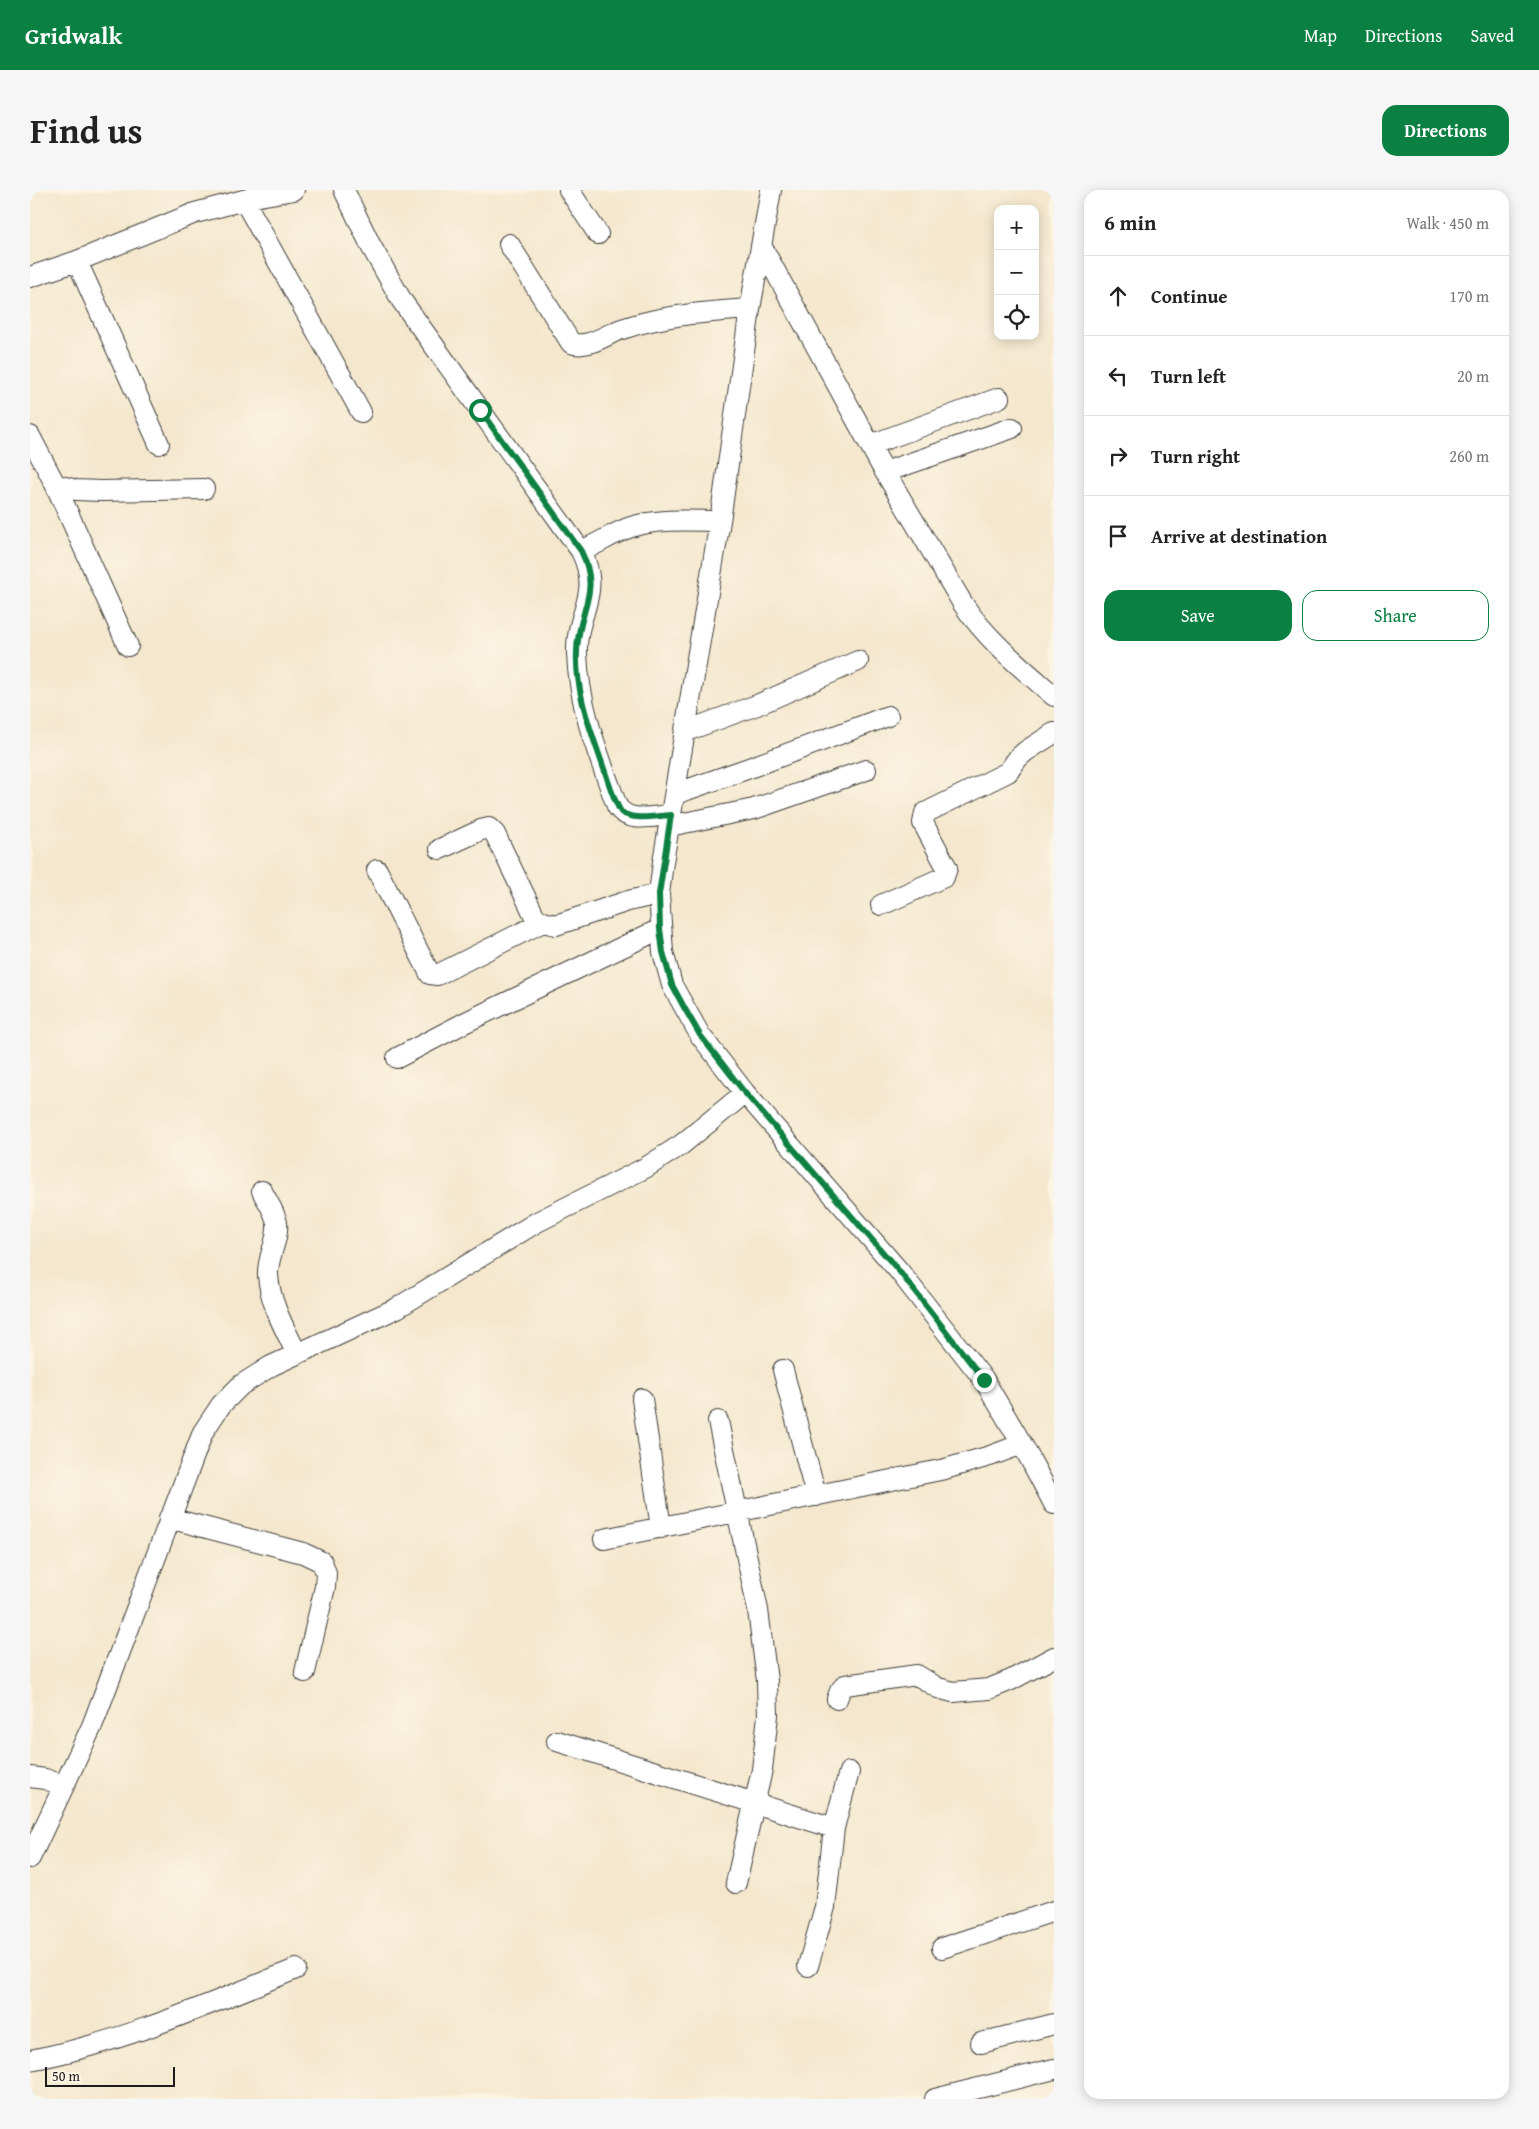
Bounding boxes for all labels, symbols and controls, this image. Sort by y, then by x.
text: Gridwalk [25,18,122,53]
text: Map [1304,22,1337,49]
text: Directions [1365,22,1442,49]
text: Saved [1470,22,1514,49]
text: Find us [30,105,143,156]
button: Directions [1382,105,1509,156]
map controls [994,205,1039,340]
button: + [994,205,1039,250]
text: 6 min [1104,207,1156,238]
text: Walk · 450 m [1406,211,1489,235]
button: − [994,250,1039,295]
icon: ahead [1104,282,1132,310]
text: Continue [1151,282,1228,310]
text: 170 m [1449,284,1489,308]
button: locate [994,295,1039,340]
icon: left [1104,362,1132,390]
text: Turn left [1151,362,1226,390]
text: 20 m [1457,364,1489,388]
route start [469,399,492,422]
icon: right [1104,442,1132,470]
text: Turn right [1151,442,1240,470]
text: 260 m [1449,444,1489,468]
icon: arrive [1104,522,1132,550]
text: Arrive at destination [1151,522,1327,550]
button: Save [1104,590,1292,641]
button: Share [1302,590,1489,641]
route end [973,1369,996,1392]
scale bar [45,2064,175,2087]
text: 50 m [52,2066,80,2086]

